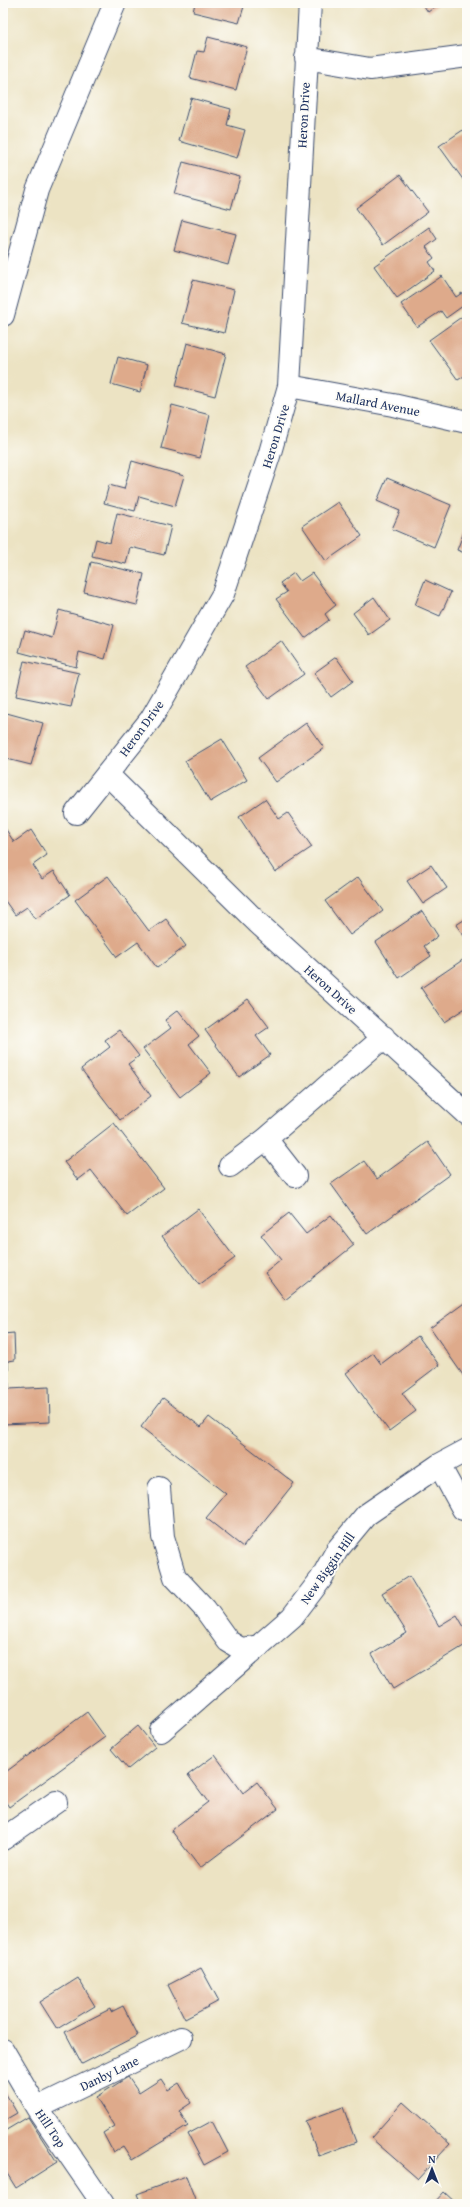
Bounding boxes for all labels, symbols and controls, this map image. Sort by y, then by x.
street label: Heron Drive [292,82,315,148]
street label: Mallard Avenue [334,386,422,421]
street label: Heron Drive [257,402,294,470]
street label: Heron Drive [114,696,168,761]
street label: Heron Drive [300,960,361,1018]
street label: New Biggin Hill [296,1528,359,1608]
street label: Danby Lane [77,2051,142,2096]
street label: Hill Top [31,2105,70,2151]
north arrow [412,2149,452,2189]
text: N [428,2151,436,2167]

